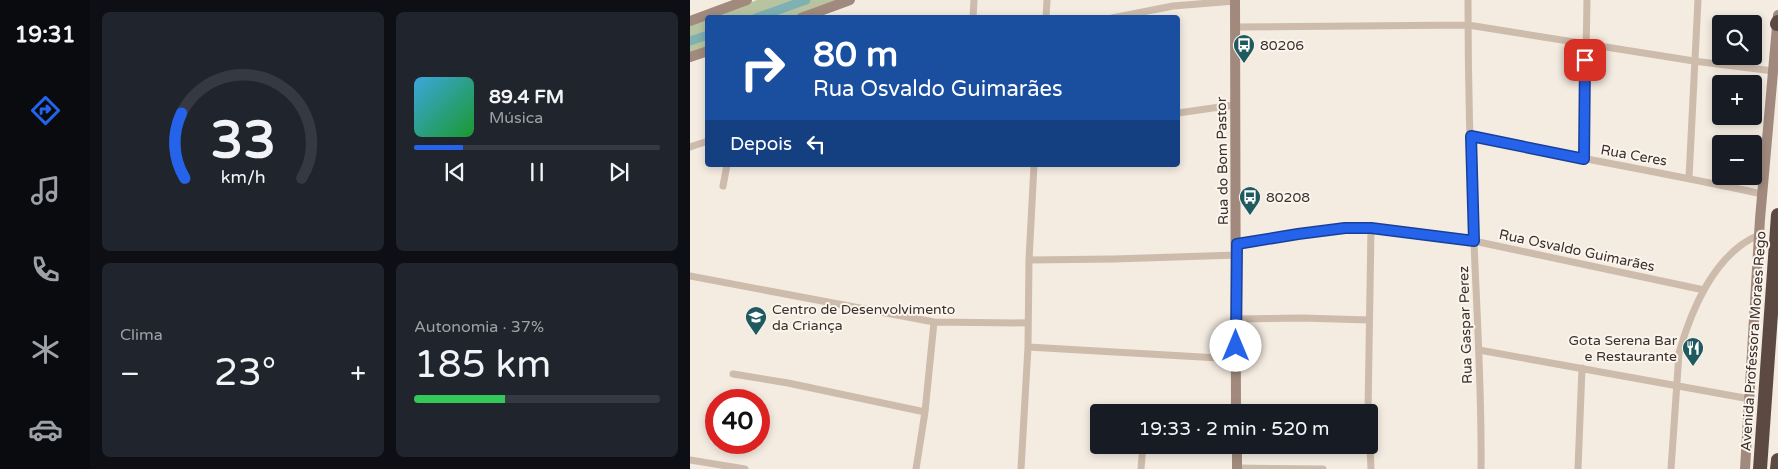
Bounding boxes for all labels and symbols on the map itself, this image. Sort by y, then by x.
bus stop icon: 80206 [1232,33,1256,64]
place label: 80206 [1260,37,1304,54]
pin [1564,39,1606,81]
street label: Rua do Bom Pastor [1213,96,1232,225]
street label: Rua Ceres [1599,141,1669,170]
bus stop icon: 80208 [1238,185,1262,216]
place label: 80208 [1266,189,1310,206]
street label: Rua Osvaldo Guimarães [1497,226,1657,275]
street label: Avenida Professora Moraes Rego [1737,230,1770,452]
street label: Rua Gaspar Perez [1455,266,1476,384]
place label: Centro de Desenvolvimento da Criança [772,301,955,334]
school or university icon: Centro de Desenvolvimento da Criança [744,305,768,336]
position arrow [1209,319,1261,371]
place label: Gota Serena Bar e Restaurante [1569,332,1678,365]
restaurant icon: Gota Serena Bar e Restaurante [1681,336,1705,367]
speed limit sign: 40 [705,389,770,454]

